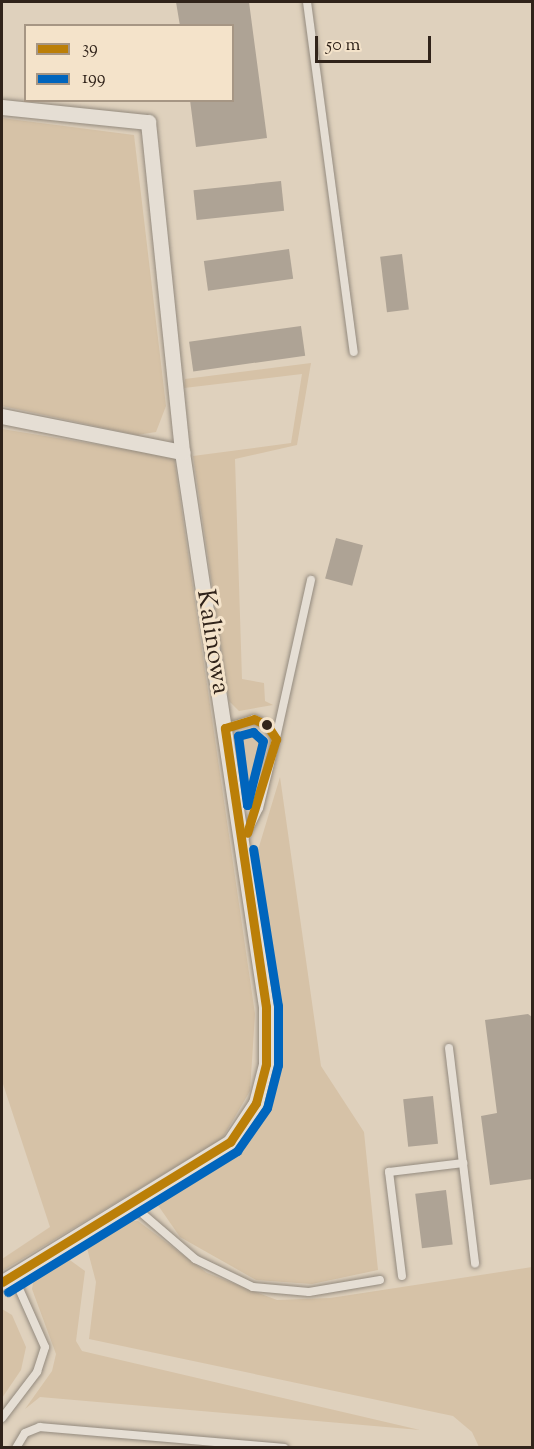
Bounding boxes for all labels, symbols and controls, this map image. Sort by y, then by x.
legend [24,24,234,102]
scale bar [318,24,434,62]
text: 50 m [326,33,360,59]
text: 39 [82,36,98,62]
text: 199 [82,66,105,92]
street label: Kalinowa [188,587,236,697]
unlabelled marker [261,719,273,731]

